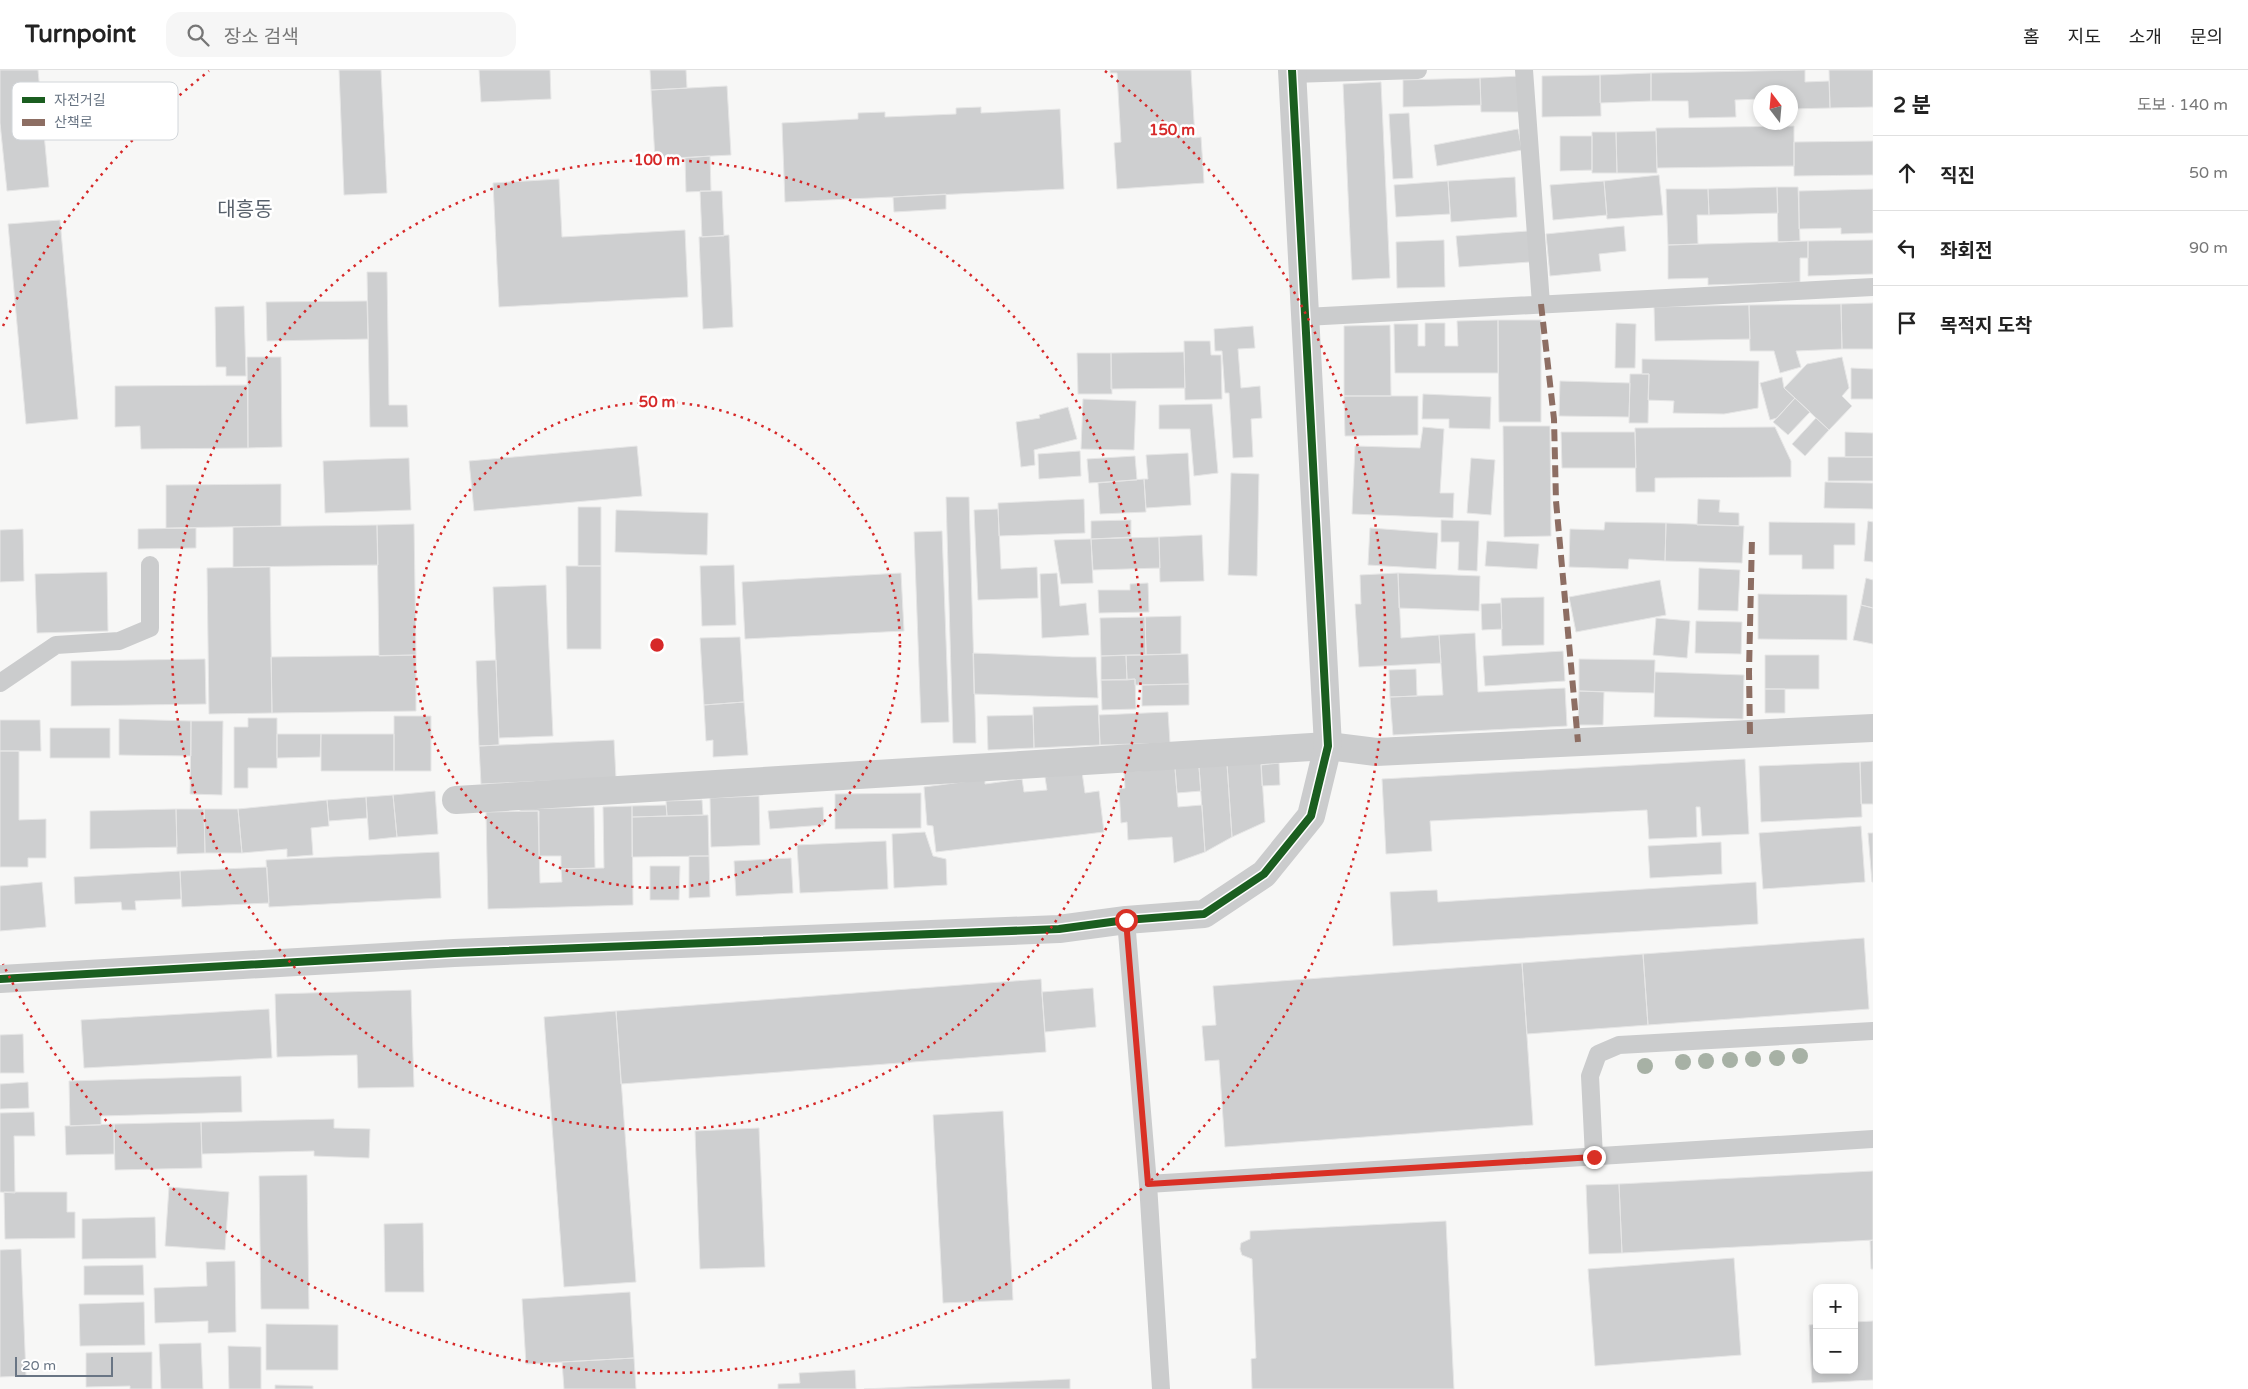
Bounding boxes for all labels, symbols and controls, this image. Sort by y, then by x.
search box [166,12,516,57]
text: Turnpoint [25,20,136,49]
icon: search [184,21,212,49]
text: 장소 검색 [224,26,299,48]
text: 홈 [2023,26,2040,48]
text: 지도 [2068,26,2101,48]
text: 소개 [2129,26,2162,48]
text: 문의 [2190,26,2223,48]
legend [12,82,178,140]
north arrow [1753,85,1798,130]
text: 자전거길 [54,92,106,109]
text: 2 분 [1893,93,1931,118]
text: 도보 · 140 m [2137,95,2228,115]
text: 산책로 [54,114,93,131]
text: 150 m [1149,121,1195,139]
text: 100 m [634,151,680,169]
icon: ahead [1893,159,1921,187]
text: 50 m [2189,163,2228,183]
text: 직진 [1940,165,1975,187]
district label: 대흥동 [217,198,273,222]
icon: left [1893,234,1921,262]
text: 90 m [2189,238,2228,258]
text: 좌회전 [1940,240,1992,262]
icon: arrive [1893,309,1921,337]
text: 목적지 도착 [1940,315,2032,337]
text: 50 m [639,393,675,411]
centre of rings [648,636,666,654]
route start [1115,909,1138,932]
route end [1583,1146,1606,1169]
map controls [1813,1284,1858,1374]
button: + [1813,1284,1858,1329]
button: − [1813,1329,1858,1374]
scale bar [15,1354,112,1377]
text: 20 m [22,1357,56,1374]

